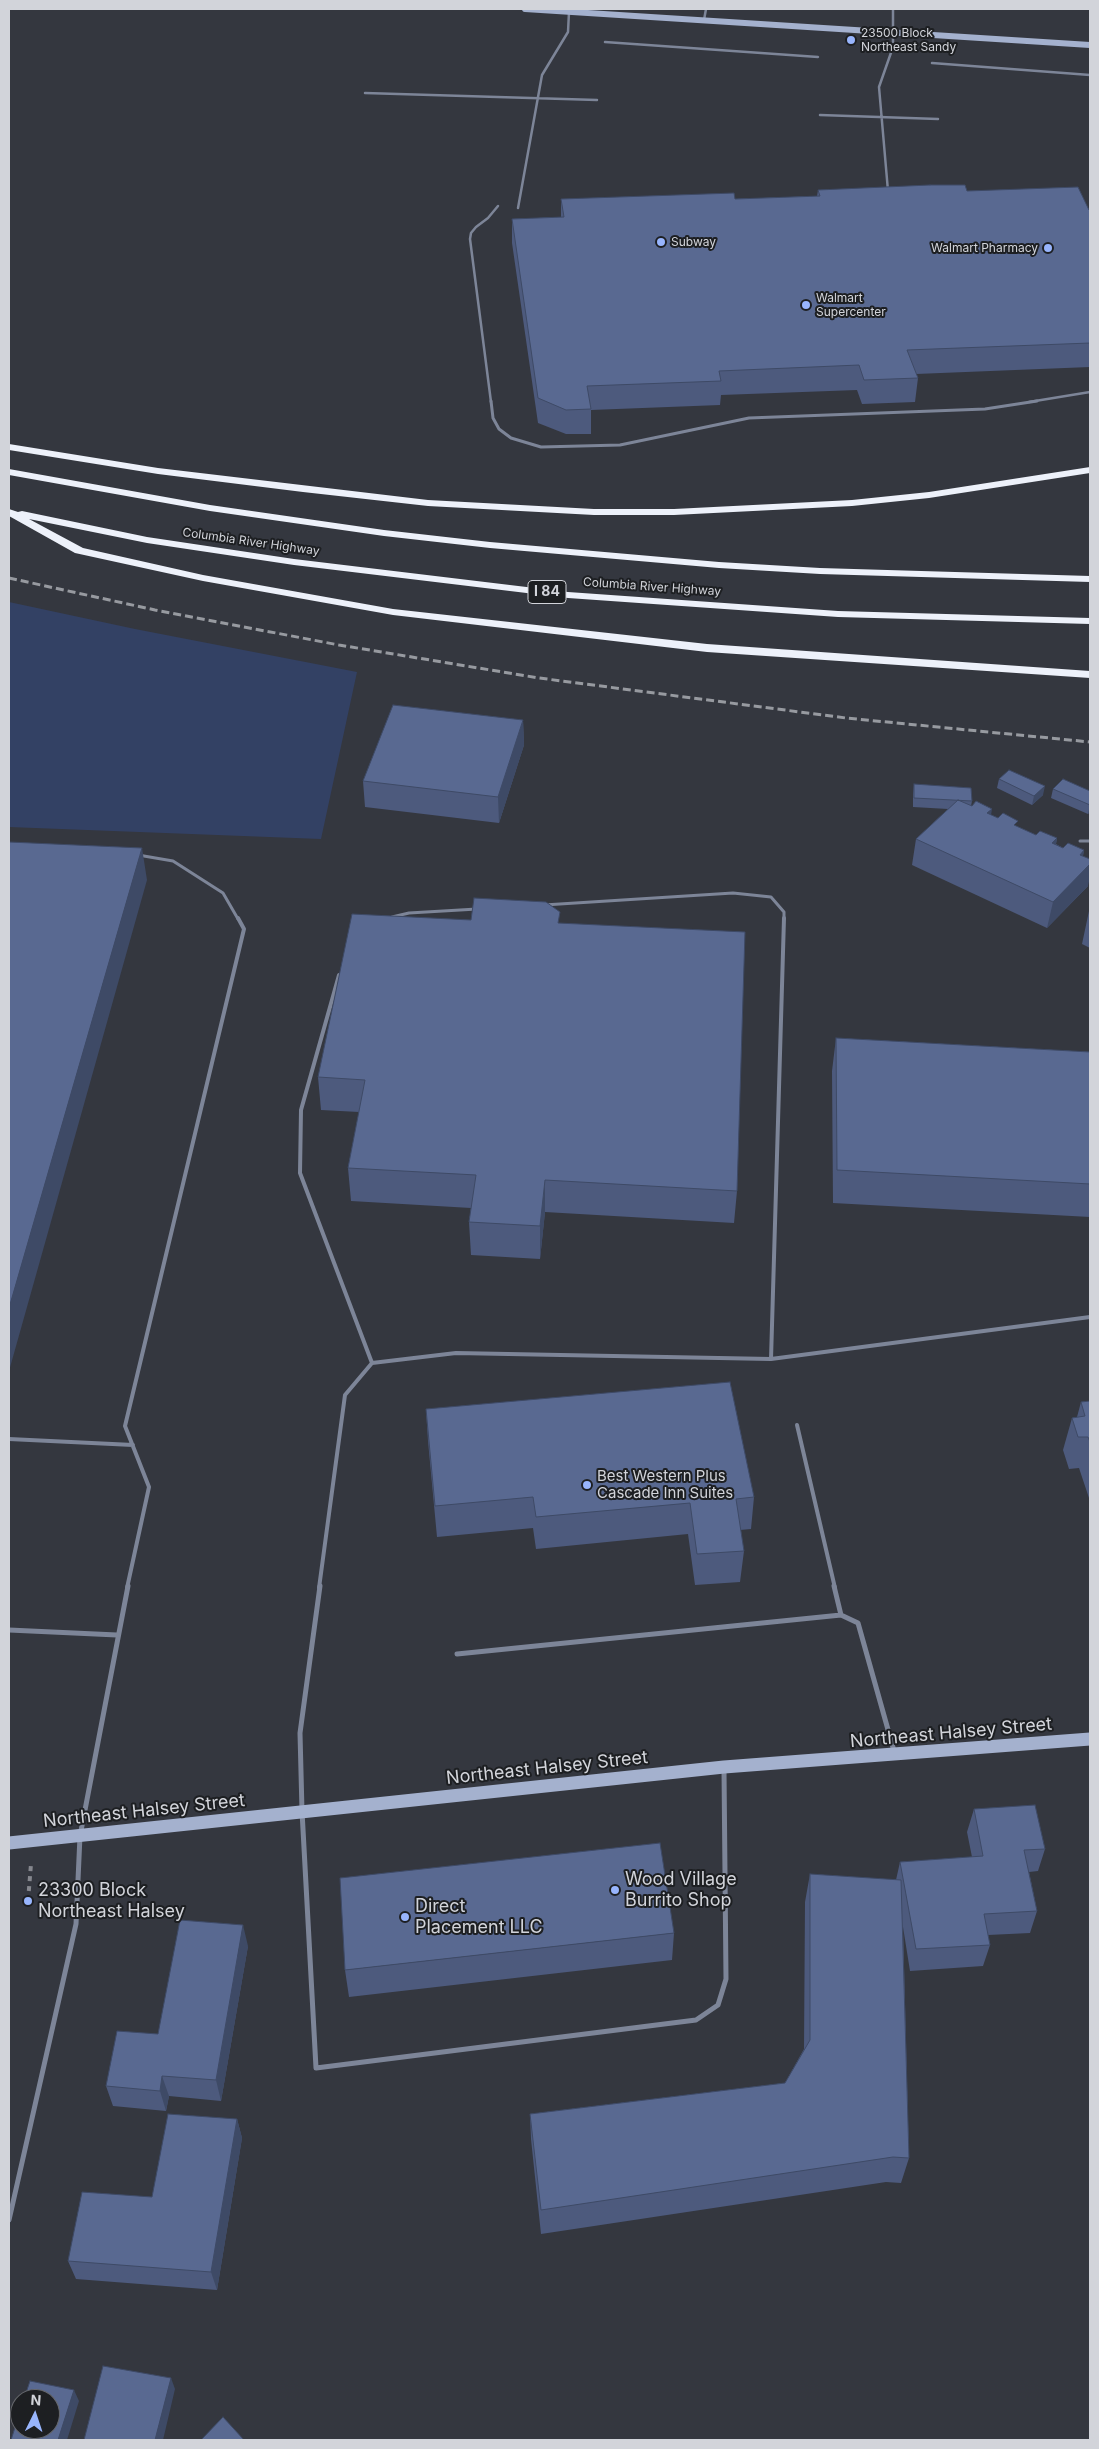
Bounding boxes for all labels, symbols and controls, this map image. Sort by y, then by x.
place label: 23500 Block Northeast Sandy [861,26,956,54]
marker: 23500 Block Northeast Sandy [845,34,857,46]
place label: Subway [671,235,716,249]
marker: Subway [655,236,667,248]
place label: Walmart Pharmacy [931,241,1038,255]
marker: Walmart Pharmacy [1042,242,1054,254]
place label: Walmart Supercenter [816,291,886,319]
marker: Walmart Supercenter [800,299,812,311]
street label: Columbia River Highway [182,525,320,559]
street label: Columbia River Highway [583,575,721,599]
road number: I 84 [528,580,566,604]
place label: Best Western Plus Cascade Inn Suites [597,1467,733,1502]
marker: Best Western Plus Cascade Inn Suites [581,1479,593,1491]
street label: Northeast Halsey Street [849,1713,1053,1753]
street label: Northeast Halsey Street [445,1747,649,1789]
street label: Northeast Halsey Street [42,1790,246,1832]
place label: Wood Village Burrito Shop [625,1869,737,1912]
place label: 23300 Block Northeast Halsey [38,1880,185,1922]
marker: Wood Village Burrito Shop [609,1884,621,1896]
marker: 23300 Block Northeast Halsey [22,1895,34,1907]
place label: Direct Placement LLC [415,1896,543,1938]
marker: Direct Placement LLC [399,1911,411,1923]
north arrow [10,2389,60,2439]
text: N [30,2391,42,2408]

